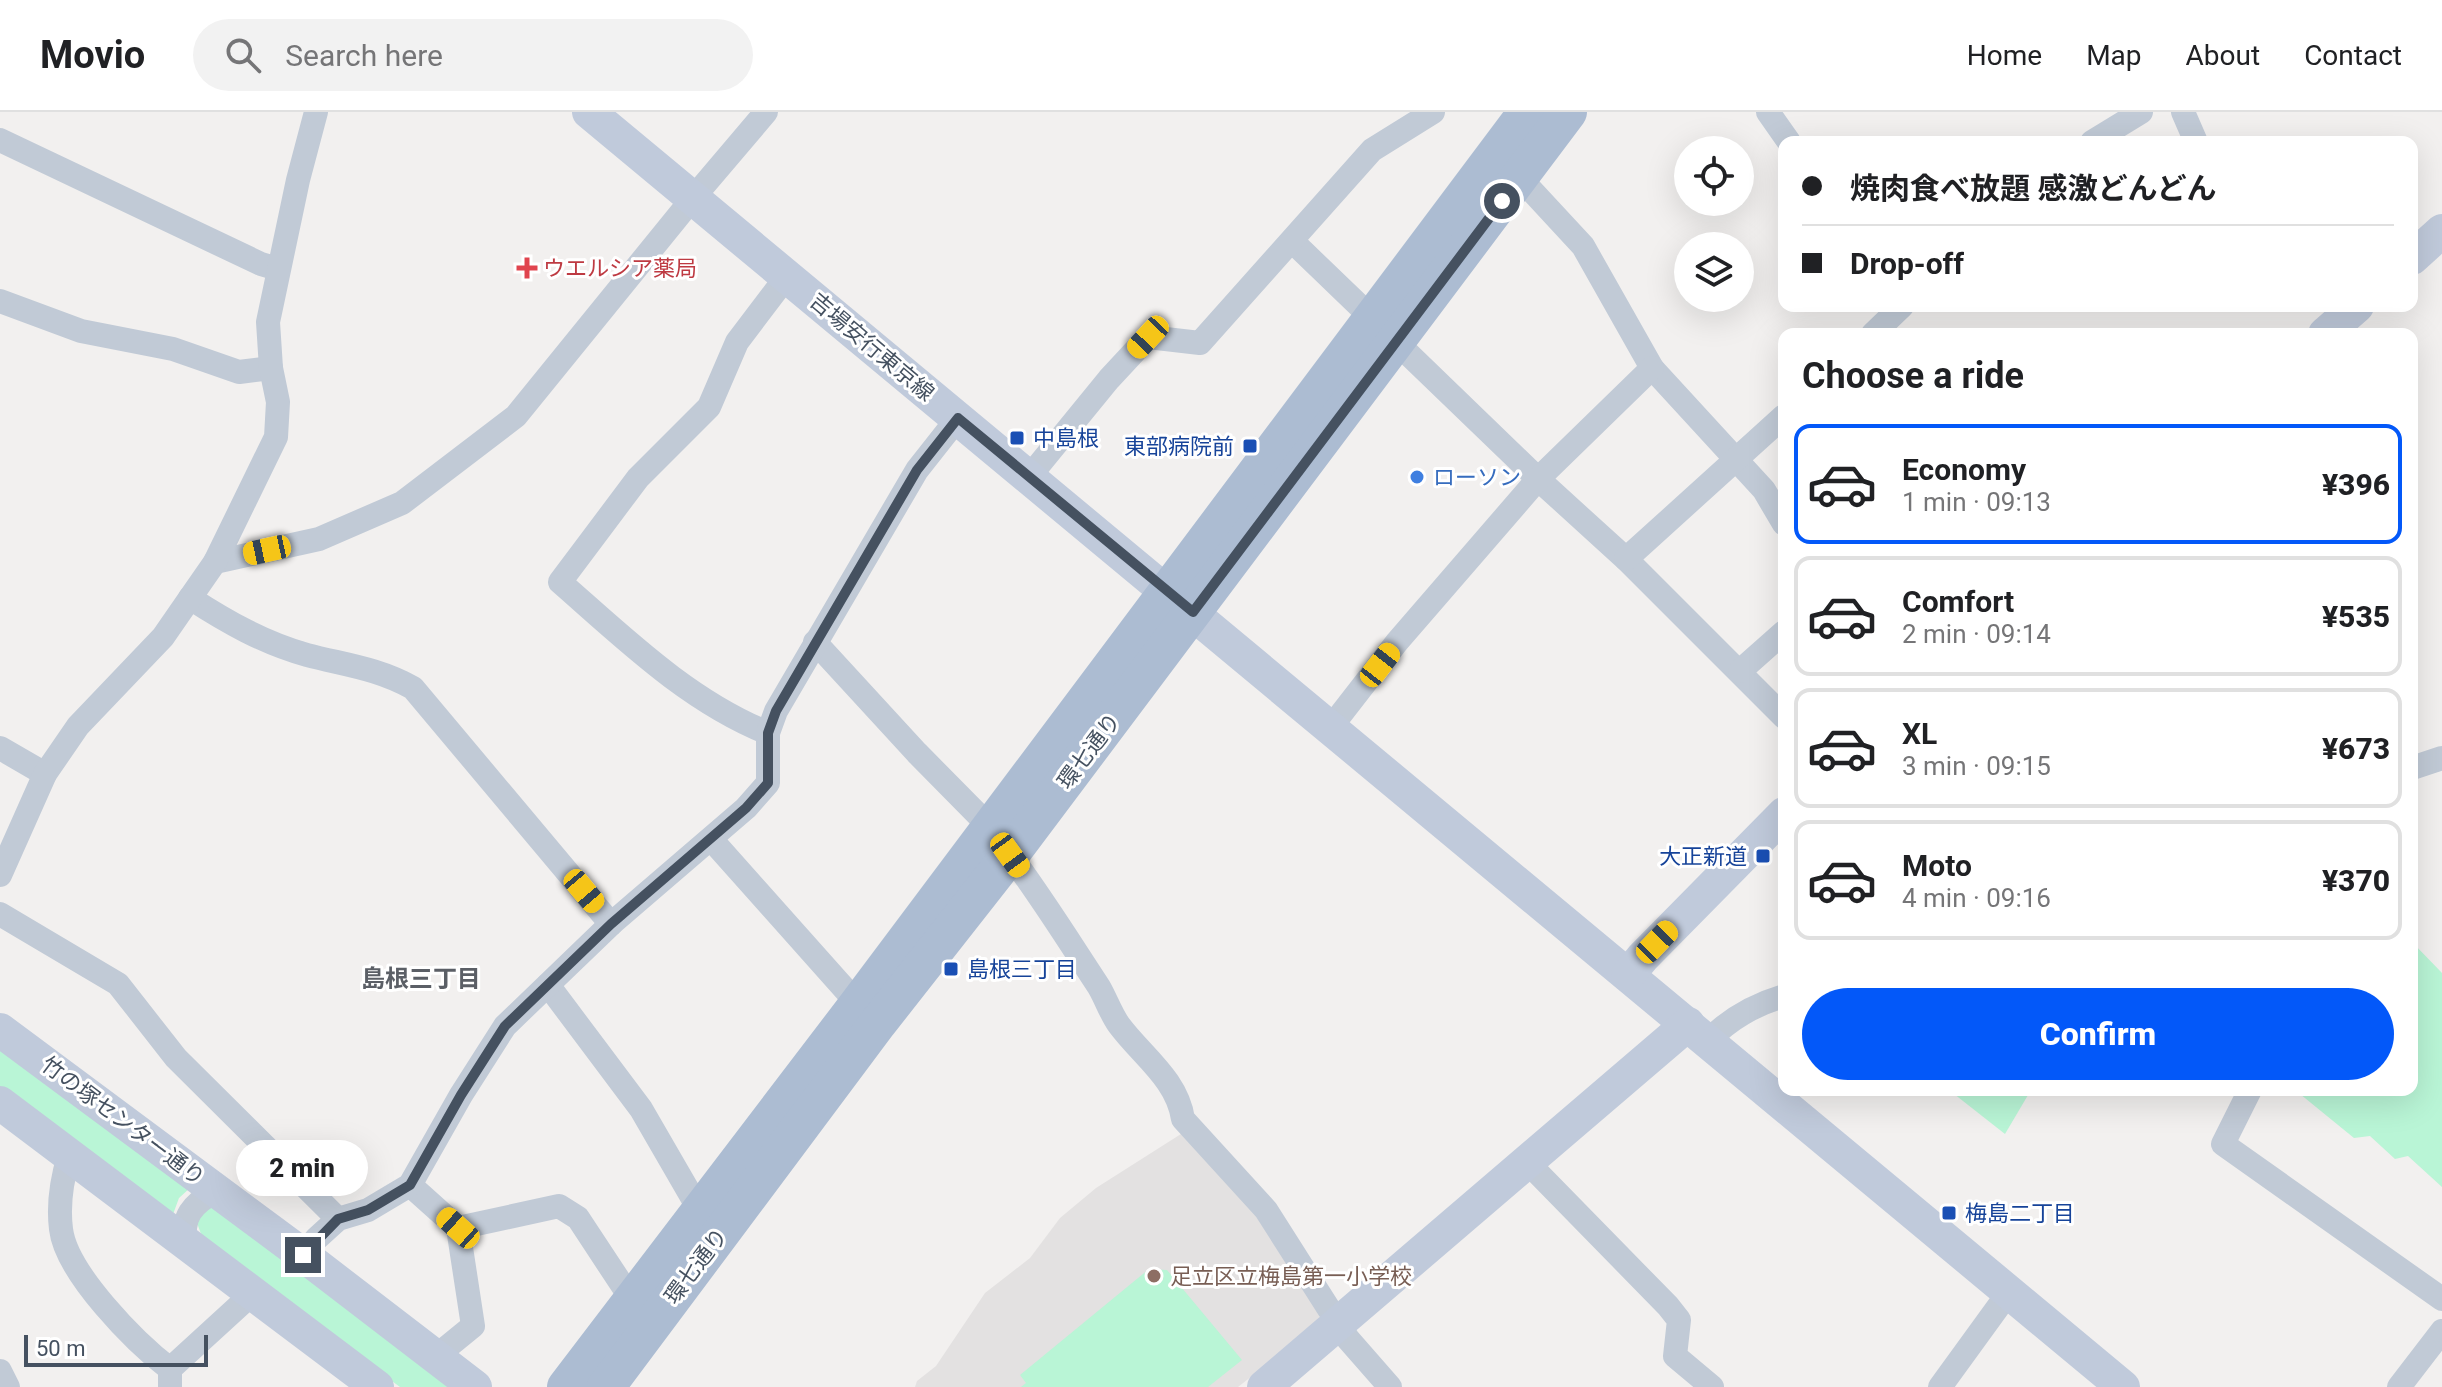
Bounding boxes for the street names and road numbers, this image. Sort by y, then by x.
street label: 吉場安行東京線 [805,288,939,406]
street label: 環七通り [1053,708,1125,794]
street label: 竹の塚センター通り [36,1051,210,1191]
street label: 環七通り [660,1223,732,1309]

